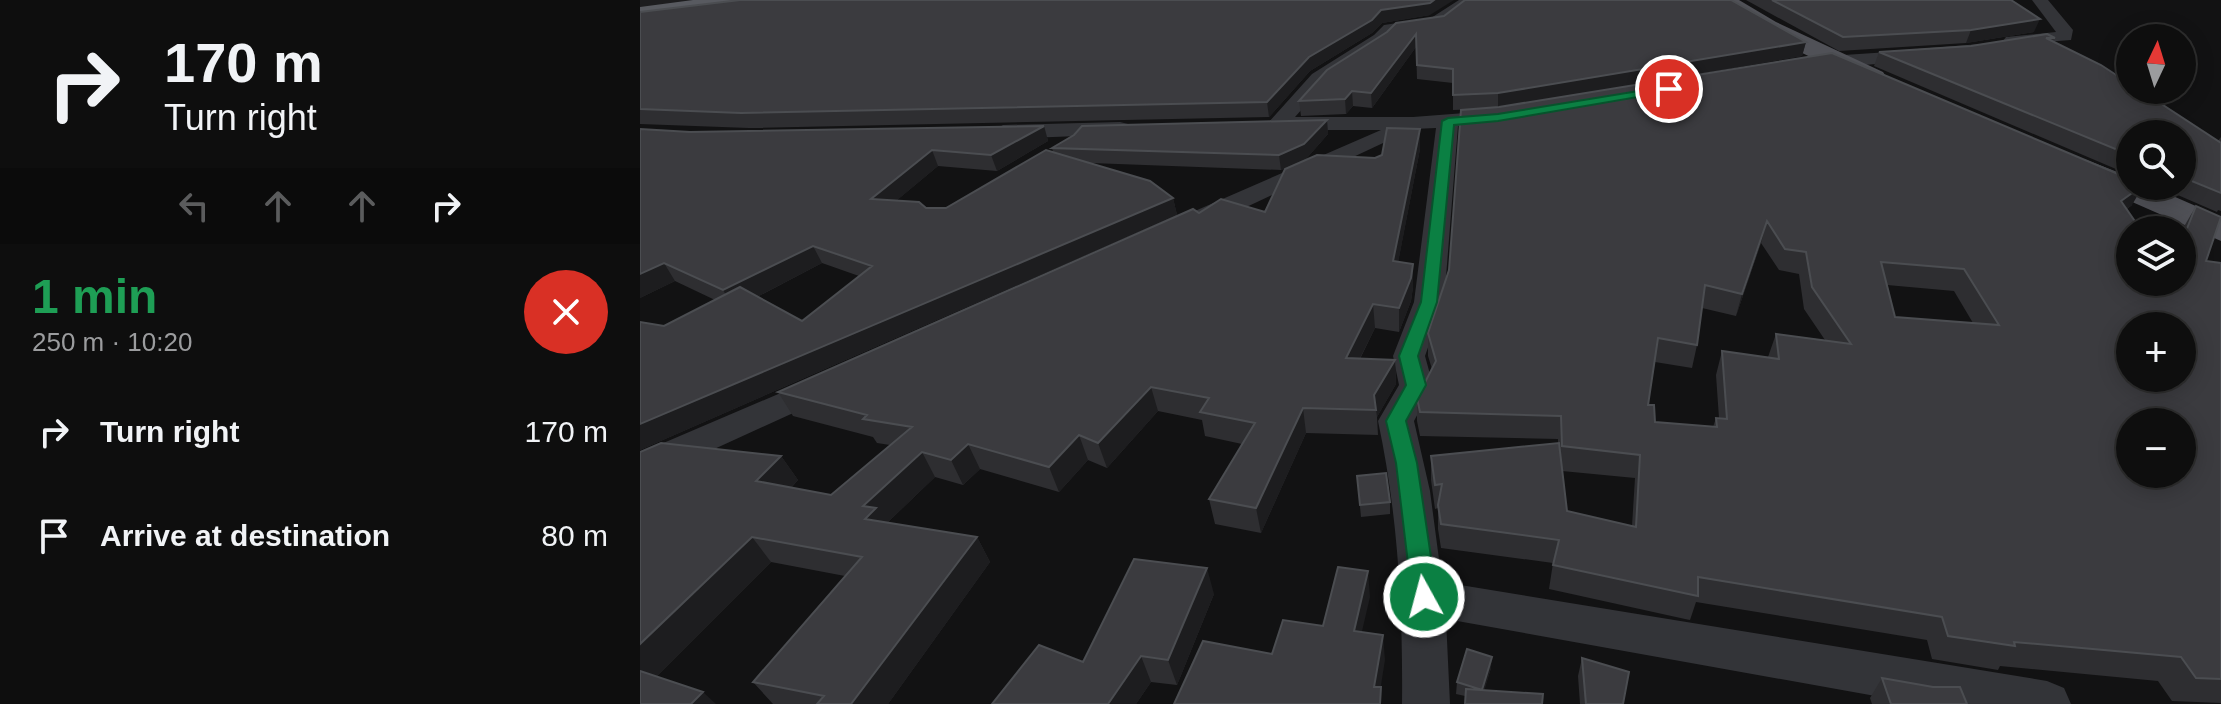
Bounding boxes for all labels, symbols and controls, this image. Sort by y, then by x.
north arrow [2116,24,2196,104]
map controls [2116,24,2196,488]
text: 170 m [164,31,323,94]
icon: right [32,32,136,136]
pin [1635,55,1703,123]
icon: arrive [1647,67,1691,111]
text: Turn right [164,97,317,138]
button: search [2116,120,2196,200]
icon: left [172,184,216,228]
icon: ahead [256,184,300,228]
icon: ahead [340,184,384,228]
icon: right [424,184,468,228]
button: layers [2116,216,2196,296]
text: 1 min [32,270,157,323]
button: close [524,270,608,354]
button: + [2116,312,2196,392]
text: 250 m · 10:20 [32,327,192,357]
button: − [2116,408,2196,488]
icon: right [32,410,76,454]
text: Turn right [100,415,239,448]
text: 170 m [525,415,608,448]
icon: arrive [32,514,76,558]
text: Arrive at destination [100,519,390,552]
text: 80 m [541,519,608,552]
position arrow [1382,555,1466,639]

